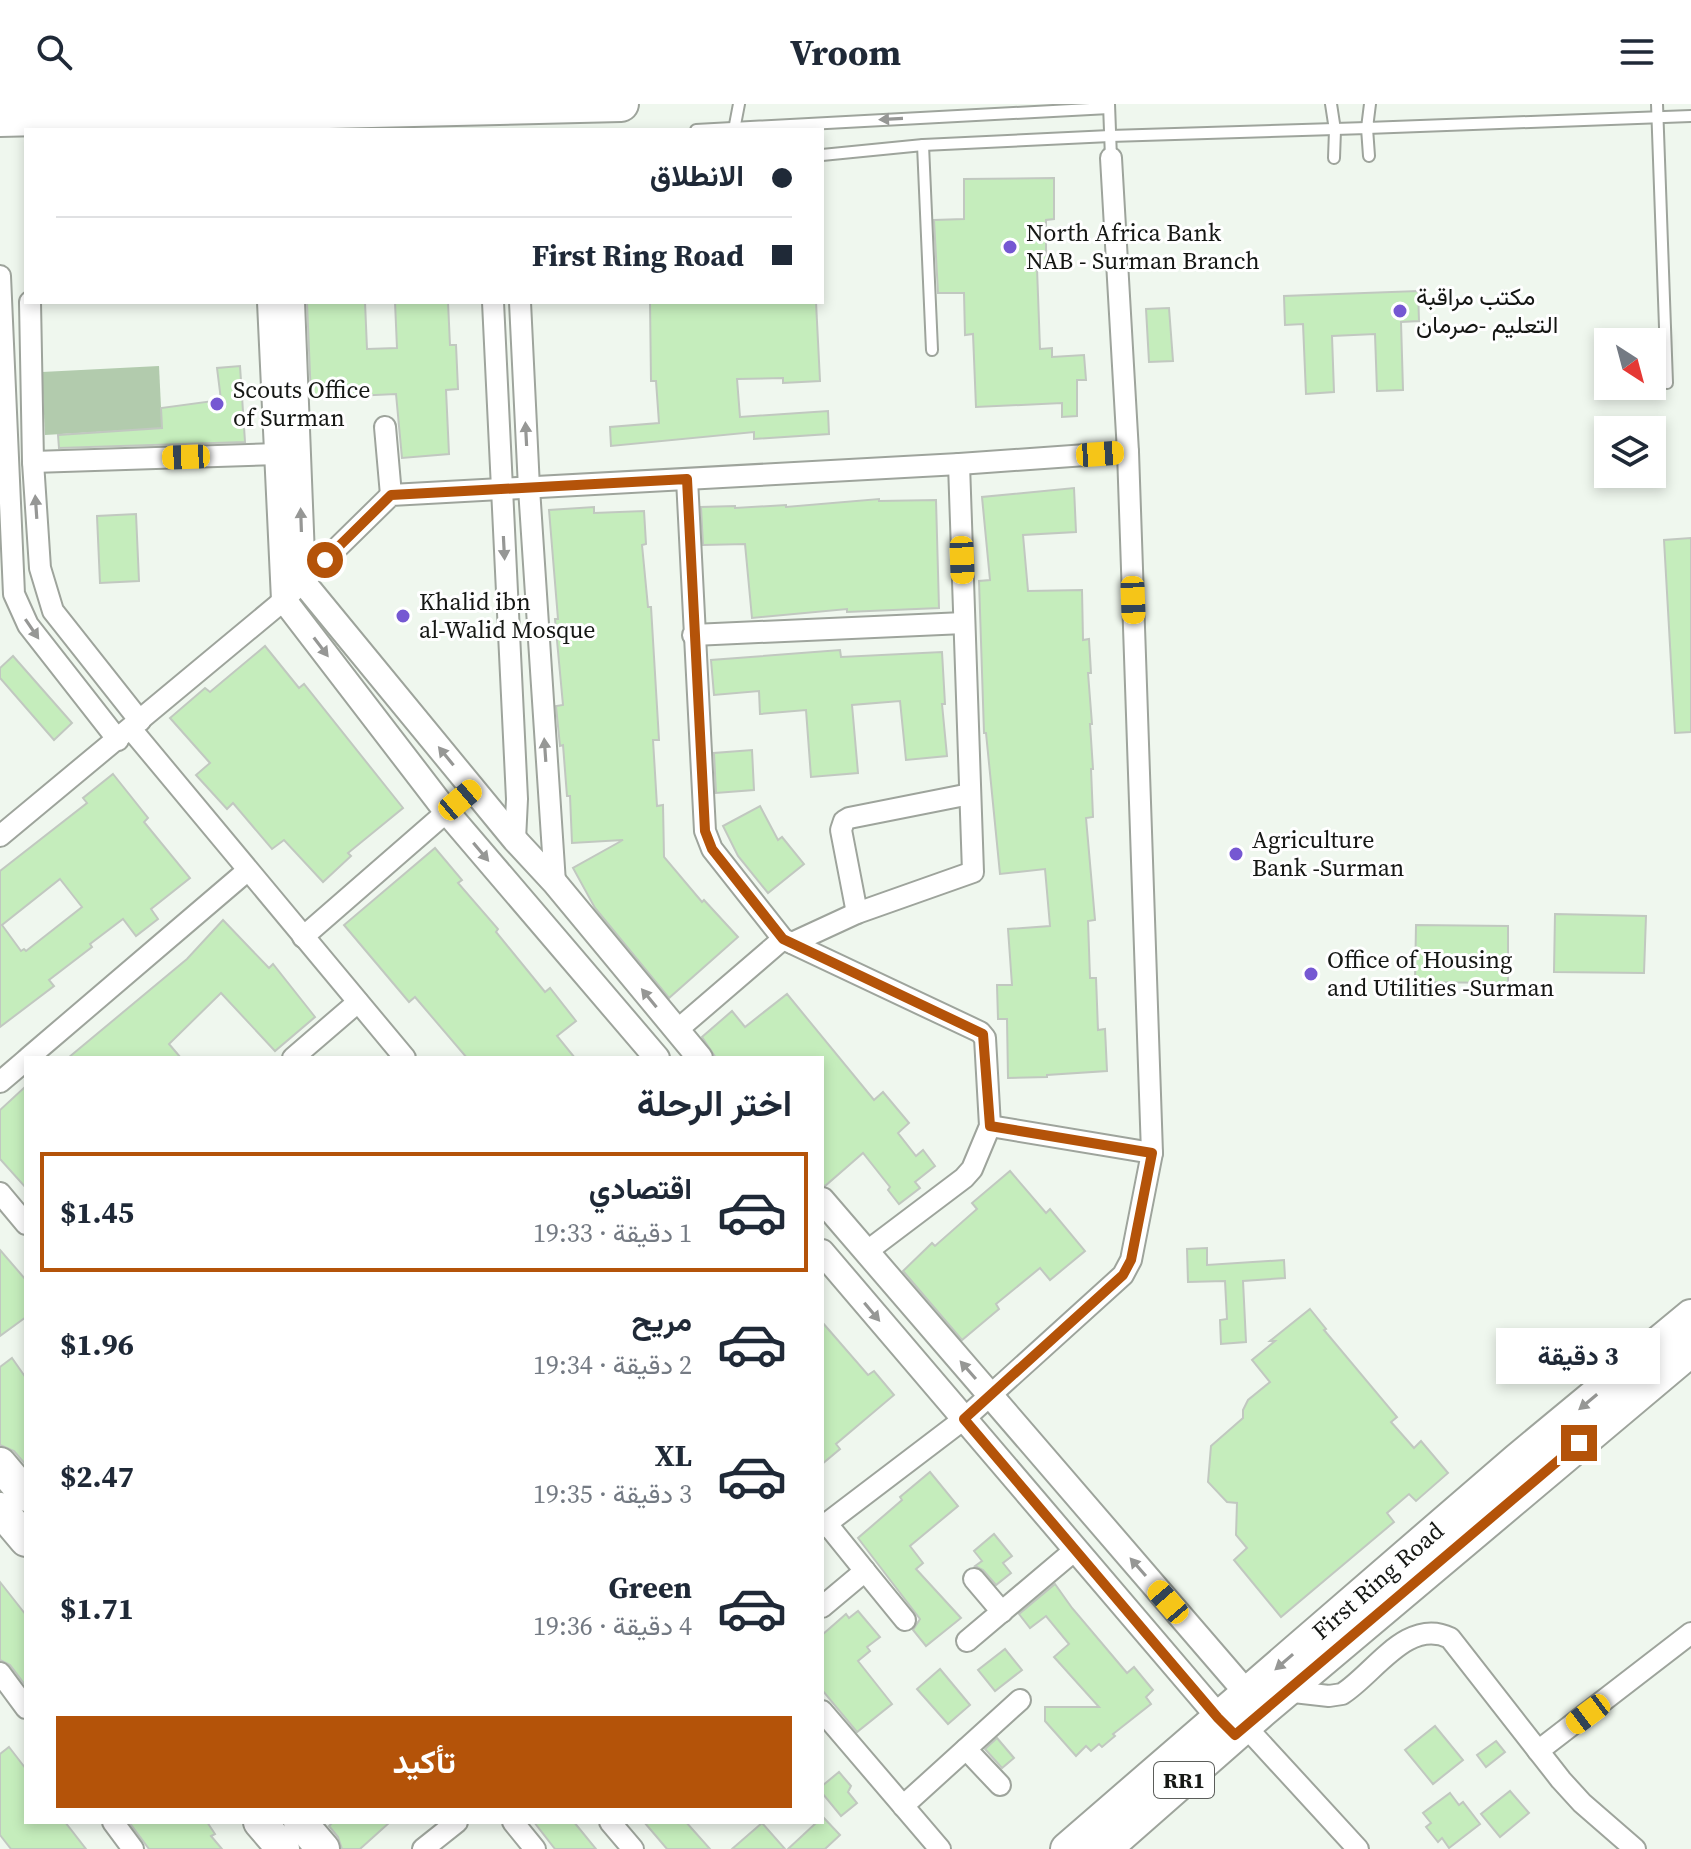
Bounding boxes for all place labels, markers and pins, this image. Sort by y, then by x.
place label: North Africa Bank NAB - Surman Branch [1026,216,1260,277]
marker: North Africa Bank NAB - Surman Branch [1001,238,1019,256]
place label: مكتب مراقبة التعليم -صرمان [1416,280,1558,341]
marker: مكتب مراقبة التعليم -صرمان [1391,302,1409,320]
place label: Scouts Office of Surman [233,373,371,434]
marker: Scouts Office of Surman [208,395,226,413]
place label: Khalid ibn al-Walid Mosque [419,585,595,646]
marker: Khalid ibn al-Walid Mosque [394,607,412,625]
place label: Agriculture Bank -Surman [1252,823,1404,884]
marker: Agriculture Bank -Surman [1227,845,1245,863]
place label: Office of Housing and Utilities -Surman [1327,943,1554,1004]
marker: Office of Housing and Utilities -Surman [1302,965,1320,983]

